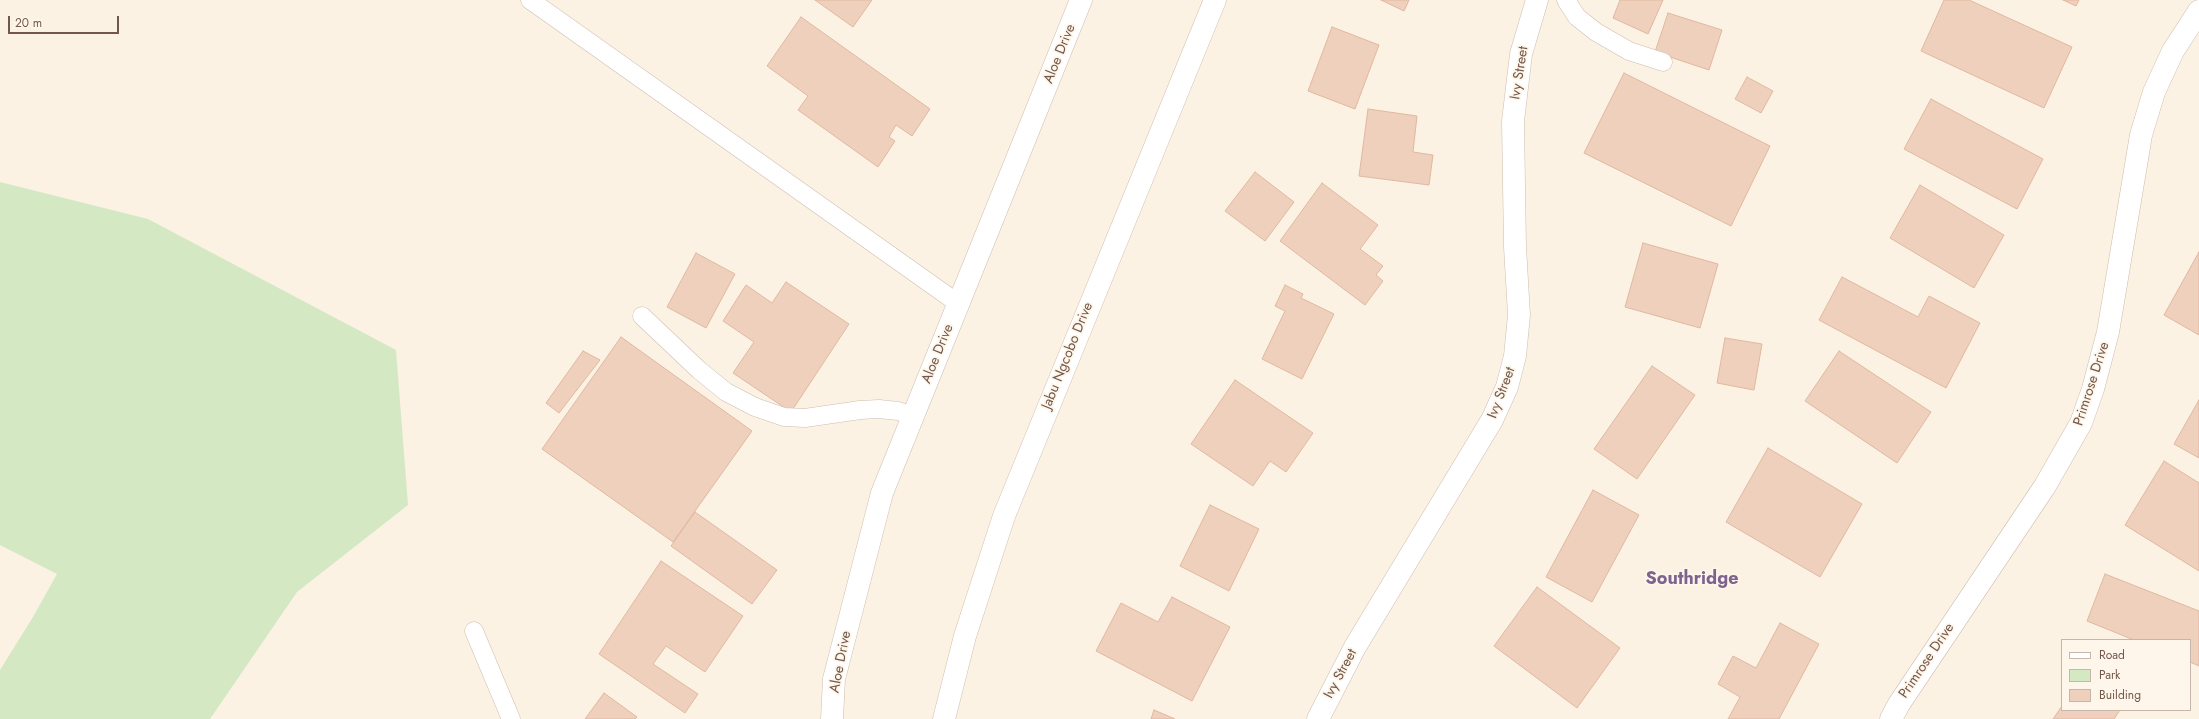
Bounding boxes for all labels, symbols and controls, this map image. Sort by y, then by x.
scale bar [10,8,121,34]
text: 20 m [15,14,42,32]
street label: Aloe Drive [1040,22,1080,86]
street label: Ivy Street [1507,45,1533,101]
street label: Jabu Ngcobo Drive [1039,300,1097,412]
street label: Aloe Drive [918,322,958,386]
street label: Primrose Drive [2071,340,2113,428]
street label: Ivy Street [1485,365,1519,421]
district label: Southridge [1646,569,1738,591]
street label: Primrose Drive [1896,620,1958,702]
street label: Aloe Drive [827,630,855,694]
legend [2061,639,2191,711]
street label: Ivy Street [1321,646,1361,702]
text: Road [2099,646,2125,664]
text: Park [2099,666,2120,684]
text: Building [2099,686,2141,704]

